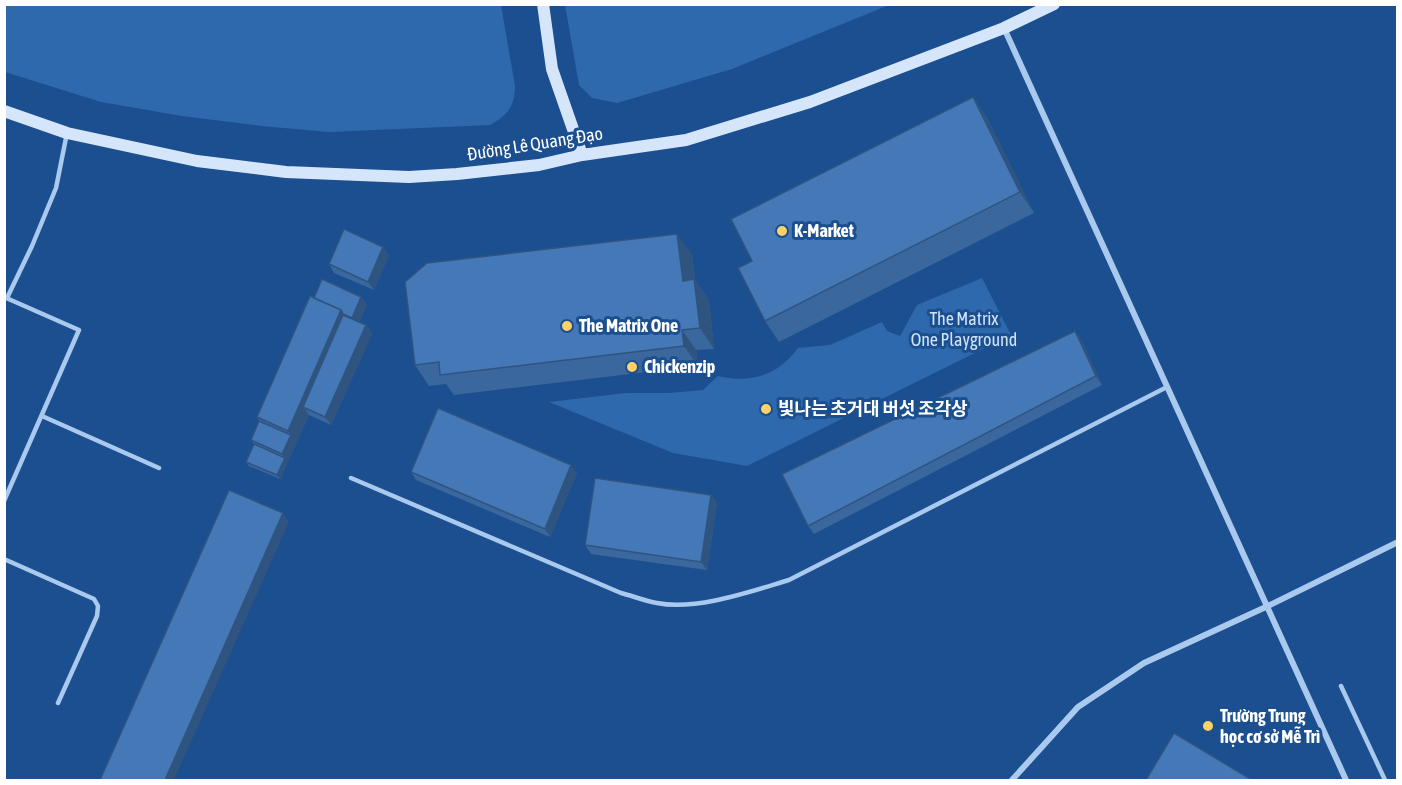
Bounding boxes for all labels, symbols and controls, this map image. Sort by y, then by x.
street label: Đường Lê Quang Đạo [466,122,604,165]
place label: K-Market [794,220,855,241]
marker: K-Market [775,224,789,238]
park label: The Matrix One Playground [911,308,1017,350]
place label: The Matrix One [579,315,678,336]
marker: The Matrix One [560,319,574,333]
place label: Chickenzip [644,356,715,377]
marker: Chickenzip [625,360,639,374]
place label: 빛나는 초거대 버섯 조각상 [778,398,968,419]
marker: 빛나는 초거대 버섯 조각상 [759,402,773,416]
place label: Trường Trung học cơ sở Mễ Trì [1220,705,1320,747]
marker: Trường Trung học cơ sở Mễ Trì [1201,719,1215,733]

